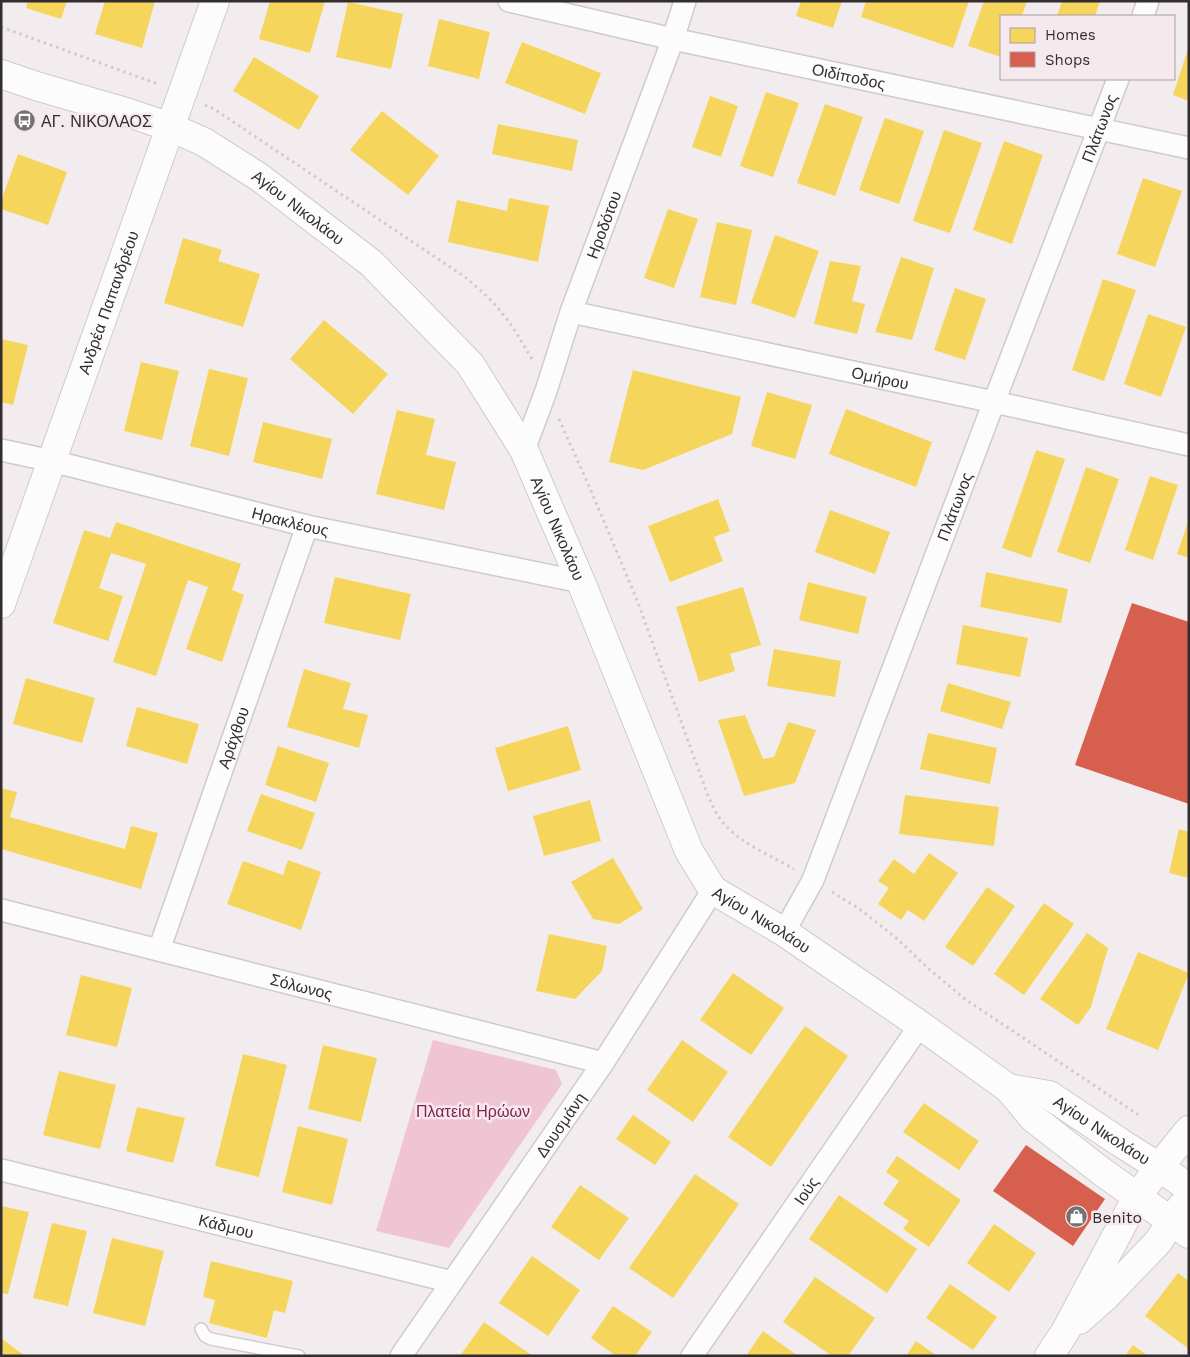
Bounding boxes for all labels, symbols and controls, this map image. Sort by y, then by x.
legend [1000,15,1175,80]
text: Homes [1045,26,1096,44]
text: Shops [1045,51,1090,69]
street label: Οιδίποδος [810,60,887,94]
street label: Πλάτωνος [1078,91,1121,165]
bus stop icon: ΑΓ. ΝΙΚΟΛΑΟΣ [13,109,37,133]
place label: ΑΓ. ΝΙΚΟΛΑΟΣ [41,112,152,131]
street label: Αγίου Νικολάου [248,166,348,249]
street label: Ηροδότου [583,188,625,261]
street label: Ανδρέα Παπανδρέου [74,228,143,377]
street label: Ομήρου [850,363,910,394]
street label: Πλάτωνος [933,469,977,544]
street label: Αγίου Νικολάου [527,474,588,583]
street label: Ηρακλέους [250,503,331,540]
street label: Αράχθου [214,704,253,771]
street label: Αγίου Νικολάου [709,883,814,957]
street label: Σόλωνος [268,970,335,1004]
street label: Δουσμάνη [532,1089,590,1161]
street label: Αγίου Νικολάου [1050,1092,1153,1169]
park label: Πλατεία Ηρώων [416,1102,530,1121]
street label: Ιούς [790,1173,823,1208]
shop icon: Benito [1064,1205,1088,1229]
place label: Benito [1092,1208,1142,1227]
street label: Κάδμου [196,1210,256,1242]

